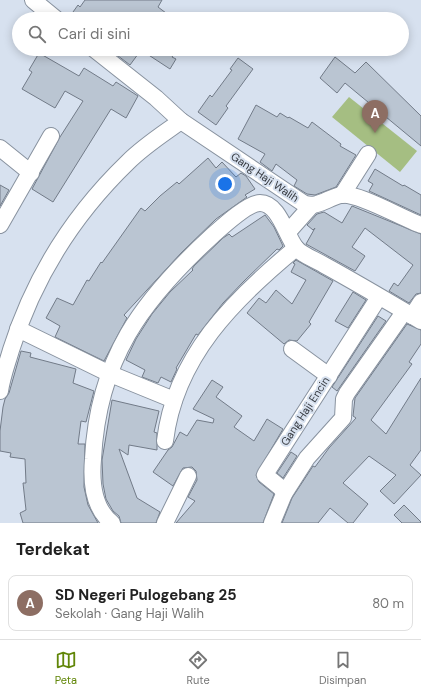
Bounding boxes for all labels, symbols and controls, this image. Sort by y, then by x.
search box [12,12,409,56]
icon: search [26,23,48,45]
text: Cari di sini [58,24,130,44]
pin: A [362,100,388,133]
street label: Gang Haji Walih [228,149,302,205]
your location [215,174,235,194]
street label: Gang Haji Encin [278,374,332,448]
text: Terdekat [16,538,90,560]
text: SD Negeri Pulogebang 25 [55,585,237,605]
text: A [25,595,35,612]
text: 80 m [372,595,404,612]
text: Sekolah · Gang Haji Walih [55,605,204,622]
tab: Peta [55,649,77,687]
tab: Rute [186,649,210,687]
tab: Disimpan [319,649,366,687]

